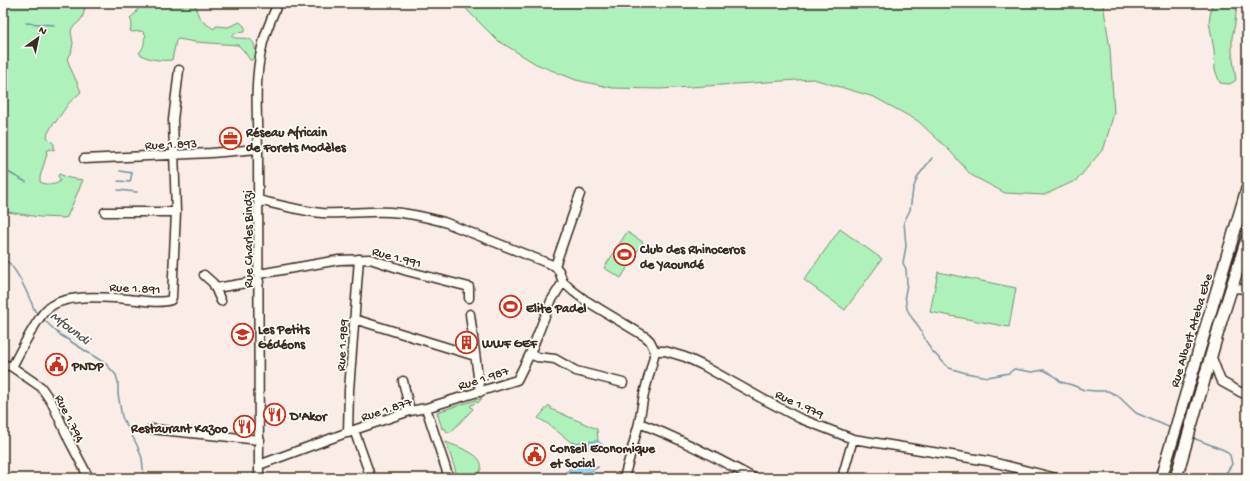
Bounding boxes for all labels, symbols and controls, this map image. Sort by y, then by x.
north arrow [18,18,58,58]
text: N [36,24,49,38]
office icon: Réseau Africain de Forets Modèles [217,125,243,151]
place label: Réseau Africain de Forets Modèles [245,125,347,156]
street label: Rue 1.893 [145,137,198,154]
street label: Rue Charles Bindzi [242,190,257,288]
sports icon: Club des Rhinoceros de Yaoundé [611,242,637,268]
place label: Club des Rhinoceros de Yaoundé [639,243,746,273]
street label: Rue 1.991 [370,245,423,272]
street label: Rue Albert Ateba Ebe [1168,272,1217,389]
street label: Rue 1.891 [109,281,161,298]
sports icon: Elite Padel [498,294,524,320]
place label: Elite Padel [526,302,587,317]
water label: Mfoundi [46,308,94,351]
street label: Rue 1.989 [334,318,353,372]
school or university icon: Les Petits Gédéons [230,322,256,348]
place label: Les Petits Gédéons [258,323,311,353]
building icon: WWF GEF [453,329,479,355]
place label: WWF GEF [481,337,538,352]
public building icon: PNDP [44,352,70,378]
place label: PNDP [71,360,104,375]
street label: Rue 1.987 [457,364,512,395]
street label: Rue 1.979 [772,388,826,423]
street label: Rue 1.794 [51,393,87,446]
street label: Rue 1.877 [359,395,415,426]
restaurant icon: D'Akor [261,402,287,428]
place label: D'Akor [289,410,328,425]
restaurant icon: Restaurant Kazoo [231,414,257,440]
place label: Restaurant Kazoo [130,422,228,437]
public building icon: Conseil Economique et Social [521,441,547,467]
place label: Conseil Economique et Social [549,442,656,472]

